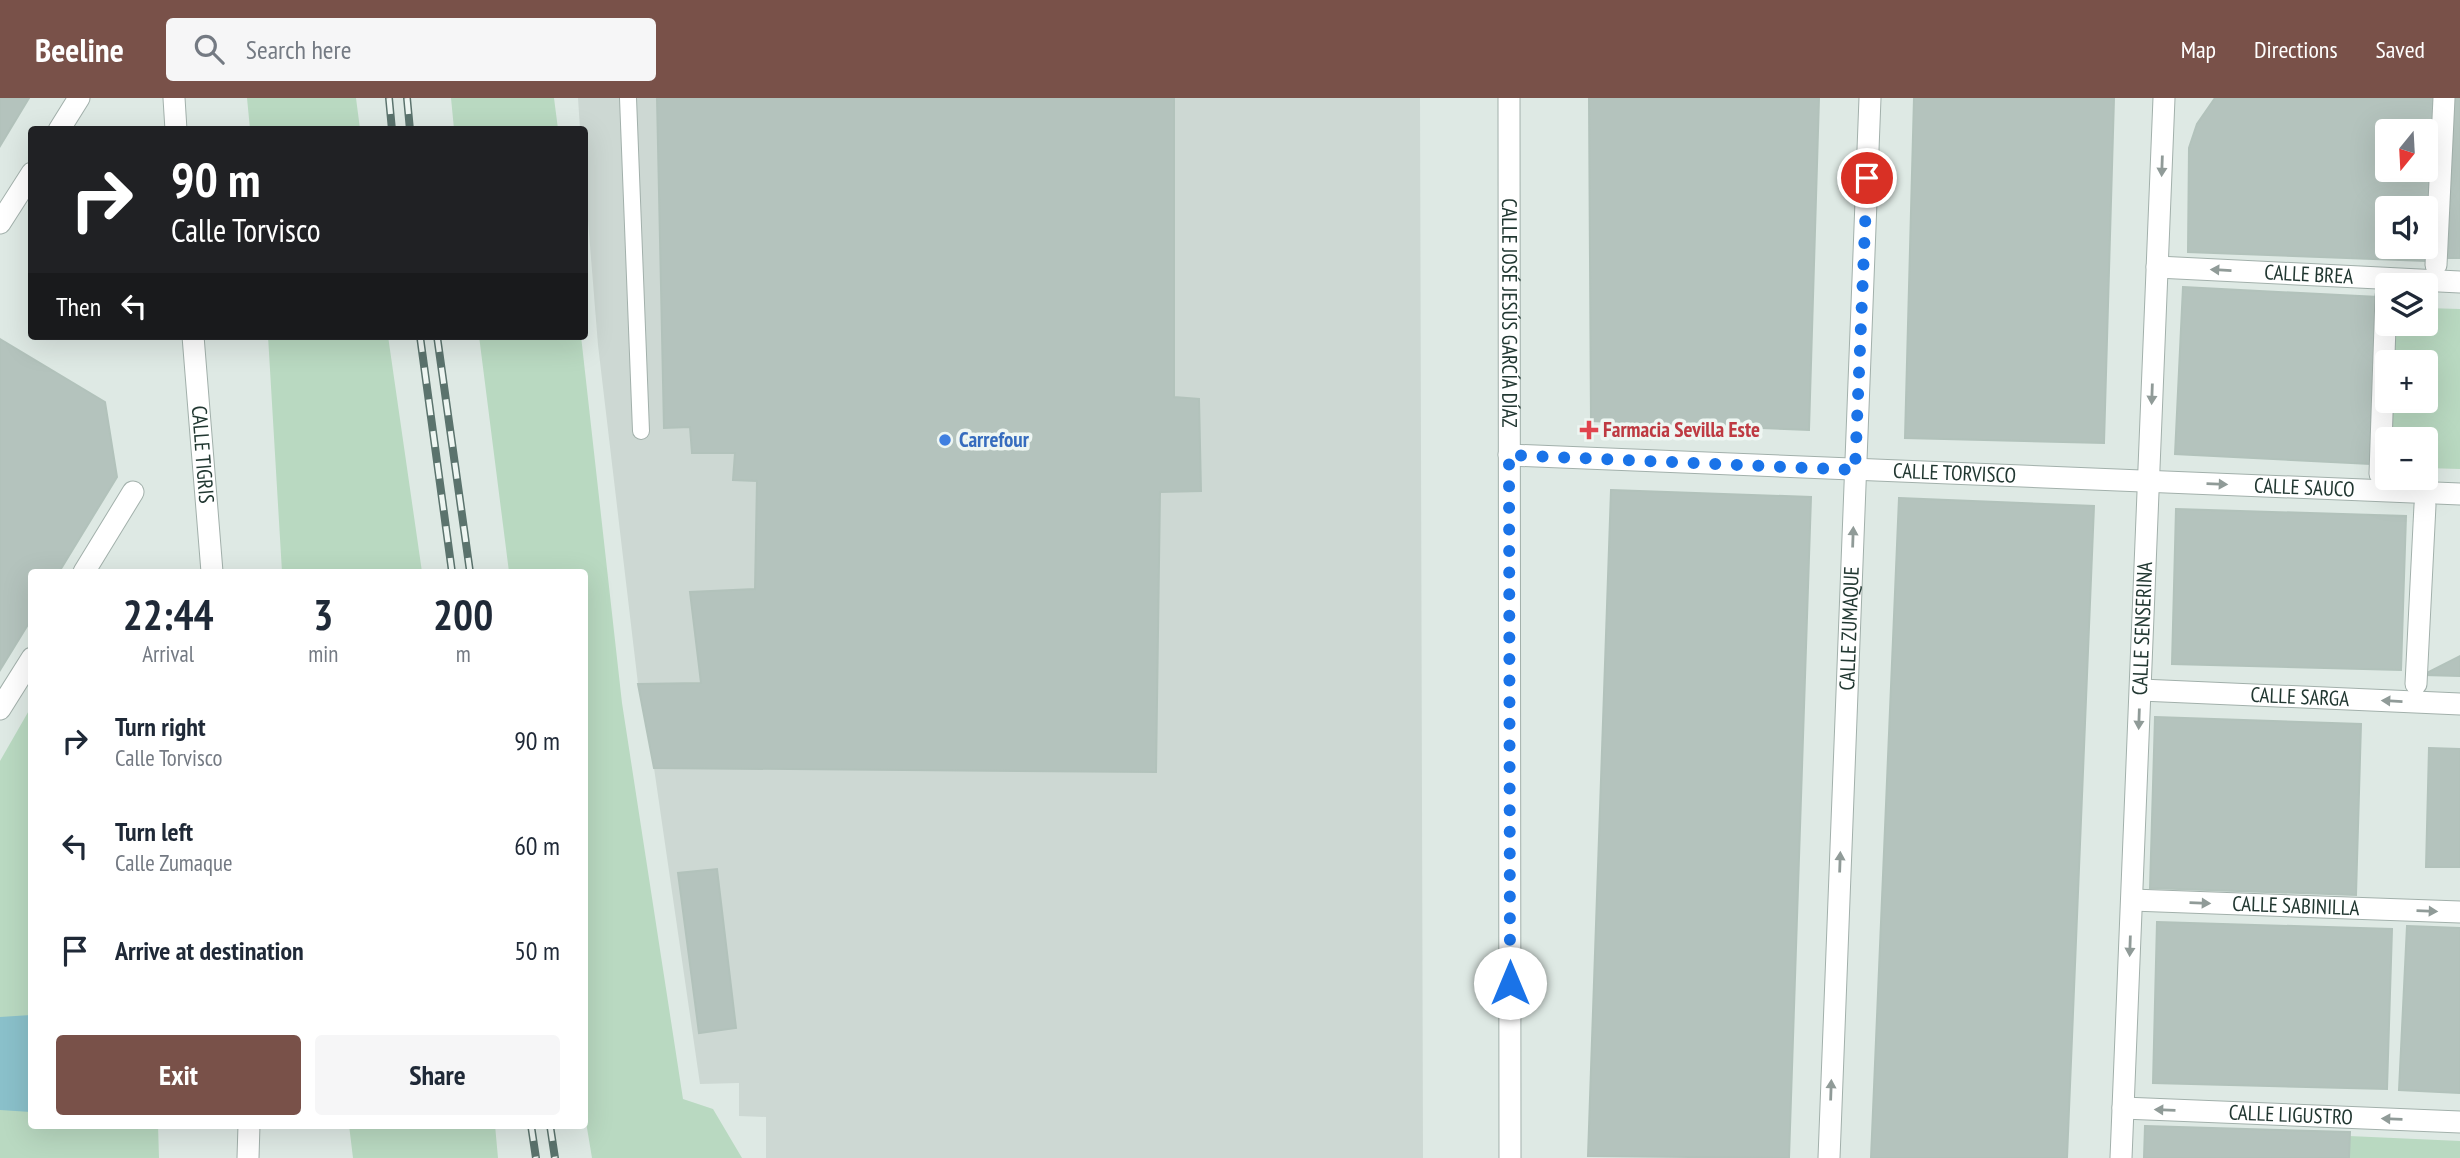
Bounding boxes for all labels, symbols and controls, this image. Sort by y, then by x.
search box [166,18,656,81]
text: Beeline [35,28,124,71]
icon: search [190,30,228,68]
text: Search here [246,33,351,66]
text: Map [2181,34,2216,65]
text: Directions [2254,34,2338,65]
text: Saved [2376,34,2425,65]
north arrow [2375,119,2438,182]
map controls [2375,119,2438,490]
text: 90 m [171,147,260,211]
pin [1837,148,1897,208]
icon: right [56,154,147,245]
one-way arrow [2156,155,2167,177]
icon: arrive [1848,159,1886,197]
button: sound [2375,196,2438,259]
street label: CALLE JOSÉ JESÚS GARCÍA DÍAZ [1496,198,1523,428]
text: Calle Torvisco [171,209,321,251]
street label: CALLE BREA [2264,258,2354,290]
one-way arrow [2209,264,2231,275]
button: layers [2375,273,2438,336]
icon: left [115,287,153,325]
text: Then [56,290,101,323]
button: + [2375,350,2438,413]
one-way arrow [2147,383,2158,405]
street label: CALLE TIGRIS [186,405,220,505]
place label: Farmacia Sevilla Este [1603,416,1760,443]
marker: Farmacia Sevilla Este [1581,422,1597,438]
place label: Carrefour [959,426,1030,453]
button: − [2375,427,2438,490]
marker: Carrefour [937,432,953,448]
street label: CALLE TORVISCO [1893,457,2017,489]
street label: CALLE SAUCO [2254,472,2355,503]
one-way arrow [2207,479,2229,490]
one-way arrow [1847,526,1858,548]
street label: CALLE SENSERINA [2126,561,2158,696]
street label: CALLE ZUMAQUE [1833,566,1865,691]
text: 22:44 [123,587,214,642]
text: 3 [313,587,333,642]
text: 200 [433,587,493,642]
text: Arrival [142,639,194,668]
text: min [308,639,338,668]
text: m [456,639,471,668]
street label: CALLE SARGA [2250,681,2350,712]
one-way arrow [2381,696,2403,707]
one-way arrow [2134,708,2145,730]
text: Turn right [115,710,206,743]
icon: right [56,722,94,760]
text: 90 m [514,724,560,757]
text: Calle Torvisco [115,743,223,772]
text: Turn left [115,815,193,848]
icon: left [56,827,94,865]
text: 60 m [514,829,560,862]
text: Calle Zumaque [115,848,232,877]
one-way arrow [1835,851,1846,873]
street label: CALLE SABINILLA [2232,890,2360,921]
one-way arrow [2189,897,2211,908]
one-way arrow [2417,906,2439,917]
icon: arrive [56,932,94,970]
text: Arrive at destination [115,934,304,967]
text: 50 m [514,934,560,967]
one-way arrow [2124,935,2135,957]
position arrow [1473,946,1547,1020]
button: Exit [56,1035,301,1115]
button: Share [315,1035,560,1115]
one-way arrow [1826,1079,1837,1101]
street label: CALLE LIGUSTRO [2228,1098,2354,1131]
one-way arrow [2153,1104,2175,1115]
one-way arrow [2381,1114,2403,1125]

